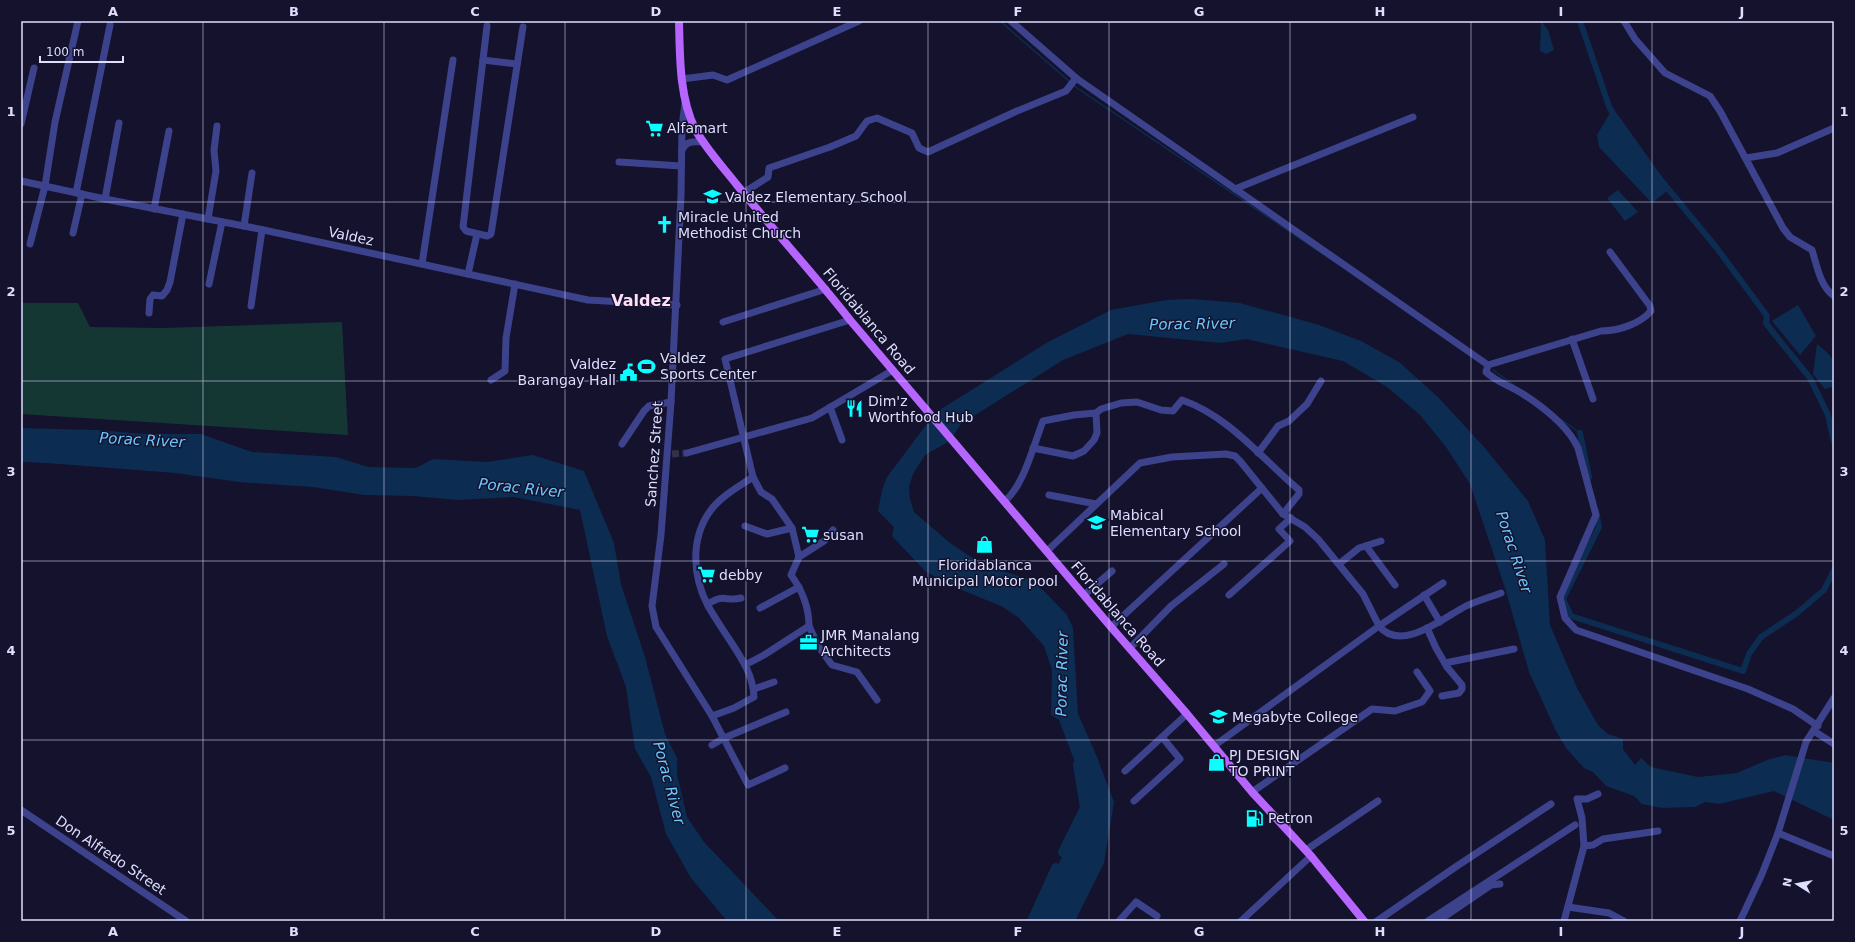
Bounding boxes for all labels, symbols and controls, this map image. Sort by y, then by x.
text: A [108,4,118,19]
text: B [289,4,299,19]
text: C [470,4,480,19]
text: D [651,4,662,19]
text: E [833,4,841,19]
text: F [1014,4,1022,19]
text: G [1194,4,1204,19]
text: H [1375,4,1385,19]
text: I [1559,4,1563,19]
text: J [1739,4,1744,19]
scale bar [40,38,123,64]
text: 100 m [46,45,84,59]
text: 1 [6,104,16,119]
text: 1 [1839,104,1849,119]
supermarket icon: Alfamart [644,118,664,138]
place label: Alfamart [667,120,728,136]
school or university icon: Valdez Elementary School [702,187,722,207]
place label: Valdez Elementary School [725,189,907,205]
place label: Miracle United Methodist Church [678,209,801,241]
church icon: Miracle United Methodist Church [655,215,675,235]
street label: Valdez [327,223,375,249]
street label: Floridablanca Road [820,265,918,377]
text: 2 [6,284,16,299]
text: 2 [1839,284,1849,299]
district label: Valdez [611,291,671,310]
water label: Porac River [1149,314,1236,334]
place label: Valdez Sports Center [660,350,757,382]
place label: Valdez Barangay Hall [518,356,616,388]
sports icon: Valdez Sports Center [637,356,657,376]
public building icon: Valdez Barangay Hall [619,362,639,382]
place label: Dim'z Worthfood Hub [868,393,974,425]
restaurant icon: Dim'z Worthfood Hub [845,399,865,419]
street label: Sanchez Street [642,400,666,507]
water label: Porac River [99,429,186,451]
text: 3 [6,464,16,479]
text: 3 [1839,464,1849,479]
water label: Porac River [478,475,565,502]
place label: Mabical Elementary School [1110,507,1242,539]
water label: Porac River [1492,509,1536,596]
school or university icon: Mabical Elementary School [1087,513,1107,533]
supermarket icon: susan [800,525,820,545]
place label: susan [823,527,864,543]
shop icon: Floridablanca Municipal Motor pool [975,535,995,555]
place label: Floridablanca Municipal Motor pool [912,557,1058,589]
street label: Floridablanca Road [1068,558,1168,670]
supermarket icon: debby [696,565,716,585]
place label: debby [719,567,763,583]
place label: JMR Manalang Architects [820,627,920,659]
water label: Porac River [1052,630,1072,717]
office icon: JMR Manalang Architects [798,633,818,653]
text: 4 [6,643,16,658]
text: 4 [1839,643,1849,658]
school or university icon: Megabyte College [1209,707,1229,727]
place label: Megabyte College [1232,709,1358,725]
water label: Porac River [649,739,689,827]
place label: PJ DESIGN TO PRINT [1228,747,1300,779]
shop icon: PJ DESIGN TO PRINT [1206,753,1226,773]
fuel station icon: Petron [1245,808,1265,828]
place label: Petron [1268,810,1313,826]
street label: Don Alfredo Street [53,812,170,898]
text: 5 [6,823,16,838]
text: 5 [1839,823,1849,838]
north arrow [1777,864,1817,904]
text: N [1780,876,1795,888]
text: A [108,924,118,939]
text: B [289,924,299,939]
text: C [470,924,480,939]
text: D [651,924,662,939]
text: E [833,924,841,939]
text: F [1014,924,1022,939]
text: G [1194,924,1204,939]
text: H [1375,924,1385,939]
text: I [1559,924,1563,939]
text: J [1739,924,1744,939]

